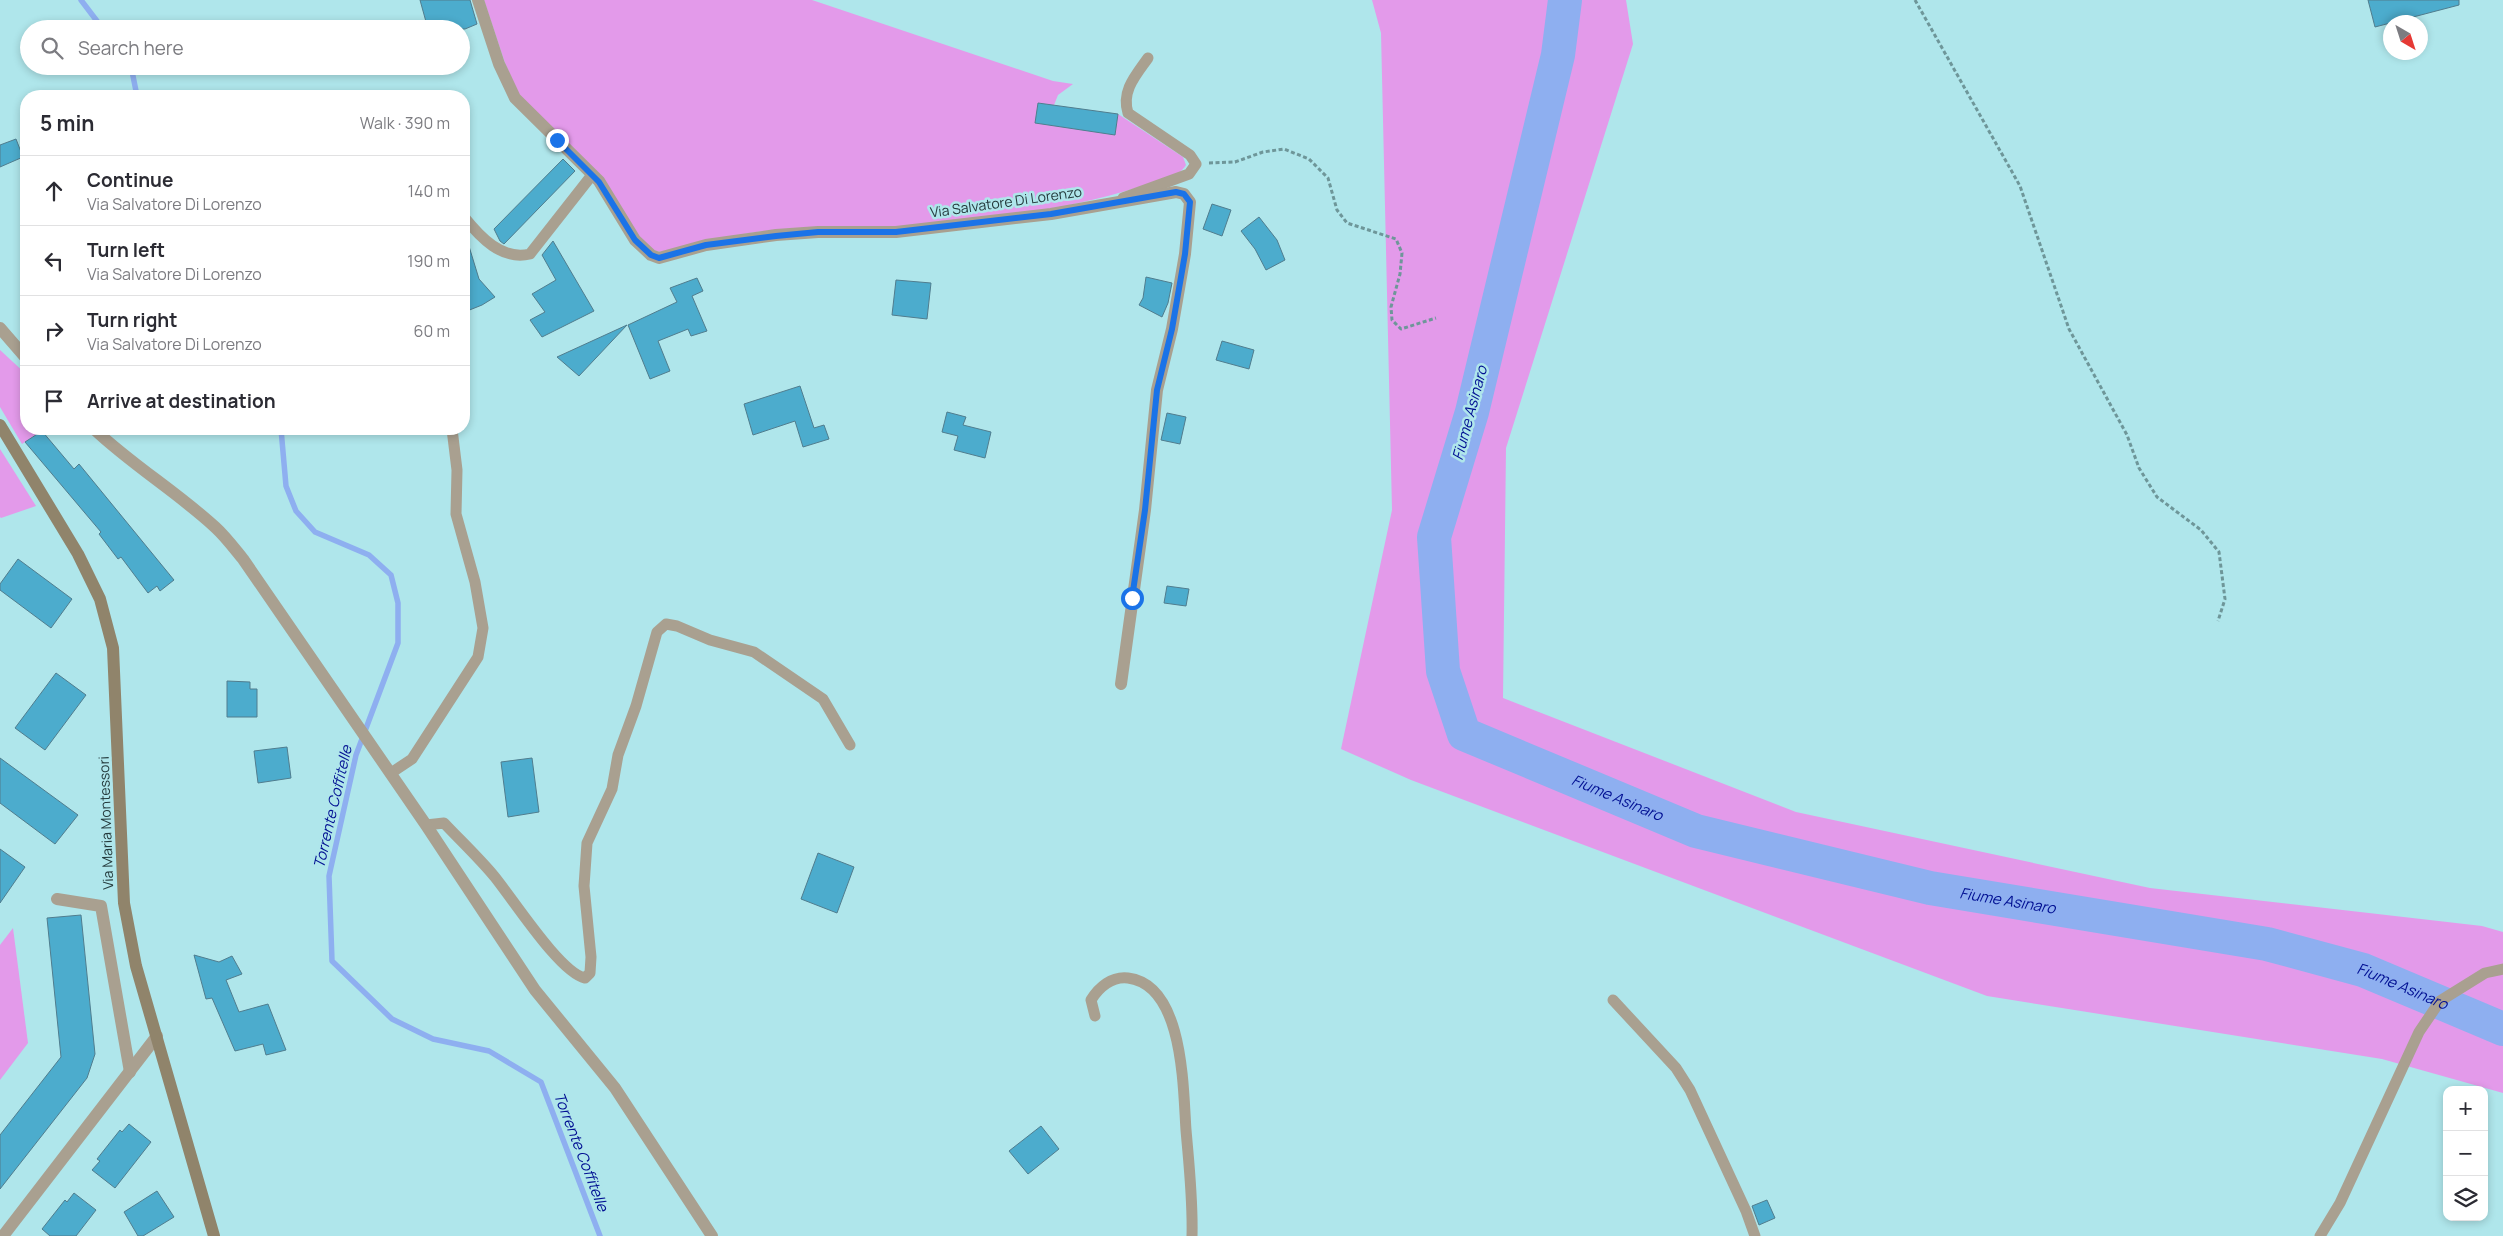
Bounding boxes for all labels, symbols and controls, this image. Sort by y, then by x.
north arrow [2383,15,2428,60]
search box [20,20,470,75]
icon: search [38,34,66,62]
text: Search here [78,35,184,61]
text: 5 min [40,109,94,137]
text: Walk · 390 m [360,112,450,134]
route end [546,129,569,152]
text: Continue [87,167,173,193]
icon: ahead [40,177,68,205]
text: 140 m [408,180,450,202]
street label: Via Salvatore Di Lorenzo [929,181,1083,222]
text: Via Salvatore Di Lorenzo [87,193,262,215]
text: Turn left [87,237,165,263]
icon: left [40,247,68,275]
text: 190 m [407,250,450,272]
text: Via Salvatore Di Lorenzo [87,263,262,285]
text: Turn right [87,307,177,333]
icon: right [40,317,68,345]
text: 60 m [414,320,450,342]
text: Via Salvatore Di Lorenzo [87,333,262,355]
water label: Fiume Asinaro [1447,362,1492,462]
icon: arrive [40,387,68,415]
text: Arrive at destination [87,388,276,414]
route start [1121,587,1144,610]
water label: Torrente Coffitelle [308,742,357,871]
street label: Via Maria Montessori [94,756,117,890]
water label: Fiume Asinaro [1569,769,1667,826]
water label: Fiume Asinaro [1958,882,2058,919]
water label: Fiume Asinaro [2355,958,2452,1015]
map controls [2443,1086,2488,1221]
button: + [2443,1086,2488,1131]
water label: Torrente Coffitelle [549,1089,614,1215]
button: − [2443,1131,2488,1176]
button: layers [2443,1176,2488,1221]

